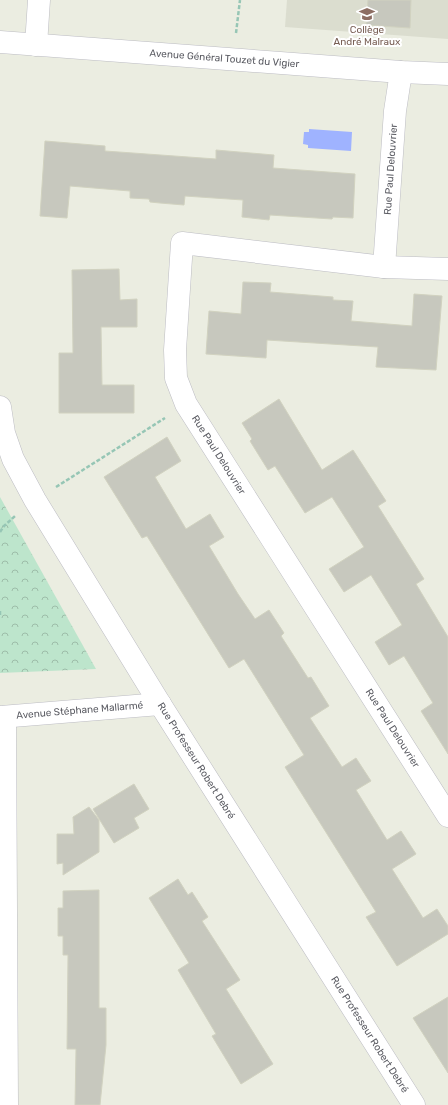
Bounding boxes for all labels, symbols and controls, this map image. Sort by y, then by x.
school or university icon: Collège André Malraux [358,5,376,23]
place label: Collège André Malraux [333,24,401,48]
street label: Avenue Général Touzet du Vigier [149,47,300,70]
street label: Rue Paul Delouvrier [382,123,400,215]
street label: Rue Paul Delouvrier [189,413,248,497]
street label: Rue Paul Delouvrier [363,687,422,770]
street label: Avenue Stéphane Mallarmé [16,699,144,722]
street label: Rue Professeur Robert Debré [155,700,238,822]
street label: Rue Professeur Robert Debré [328,974,411,1095]

